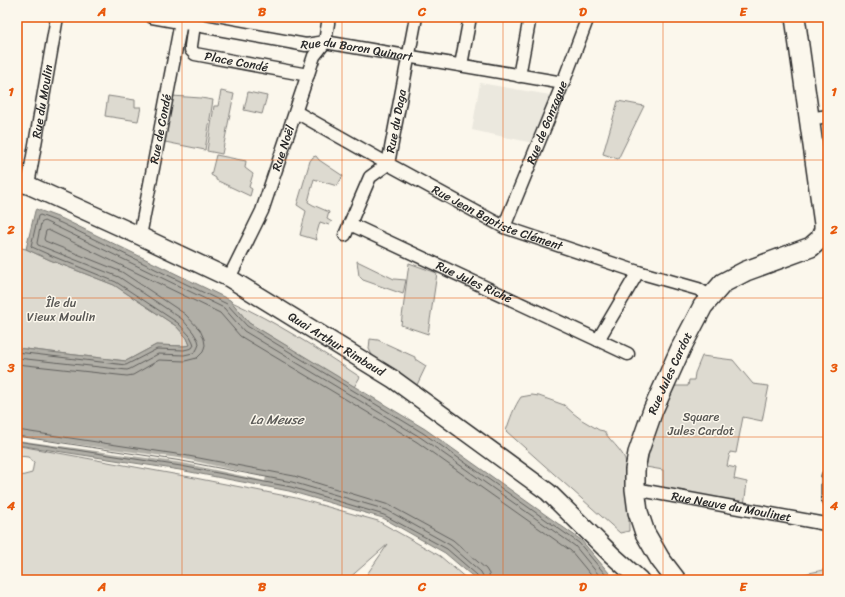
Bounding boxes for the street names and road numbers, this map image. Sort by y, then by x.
street label: Rue du Baron Quinart [299,31,415,68]
street label: Place Condé [203,45,270,78]
street label: Rue du Moulin [25,62,60,140]
street label: Rue de Gonzague [520,77,574,168]
street label: Rue du Daga [379,87,413,155]
street label: Rue de Condé [143,92,178,166]
street label: Rue Noël [265,122,301,174]
street label: Rue Jean Baptiste Clément [428,179,567,257]
street label: Rue Jules Riché [432,255,516,309]
street label: Quai Arthur Rimbaud [284,306,391,383]
street label: Rue Jules Cardot [641,328,699,417]
street label: Rue Neuve du Moulinet [670,485,793,528]

